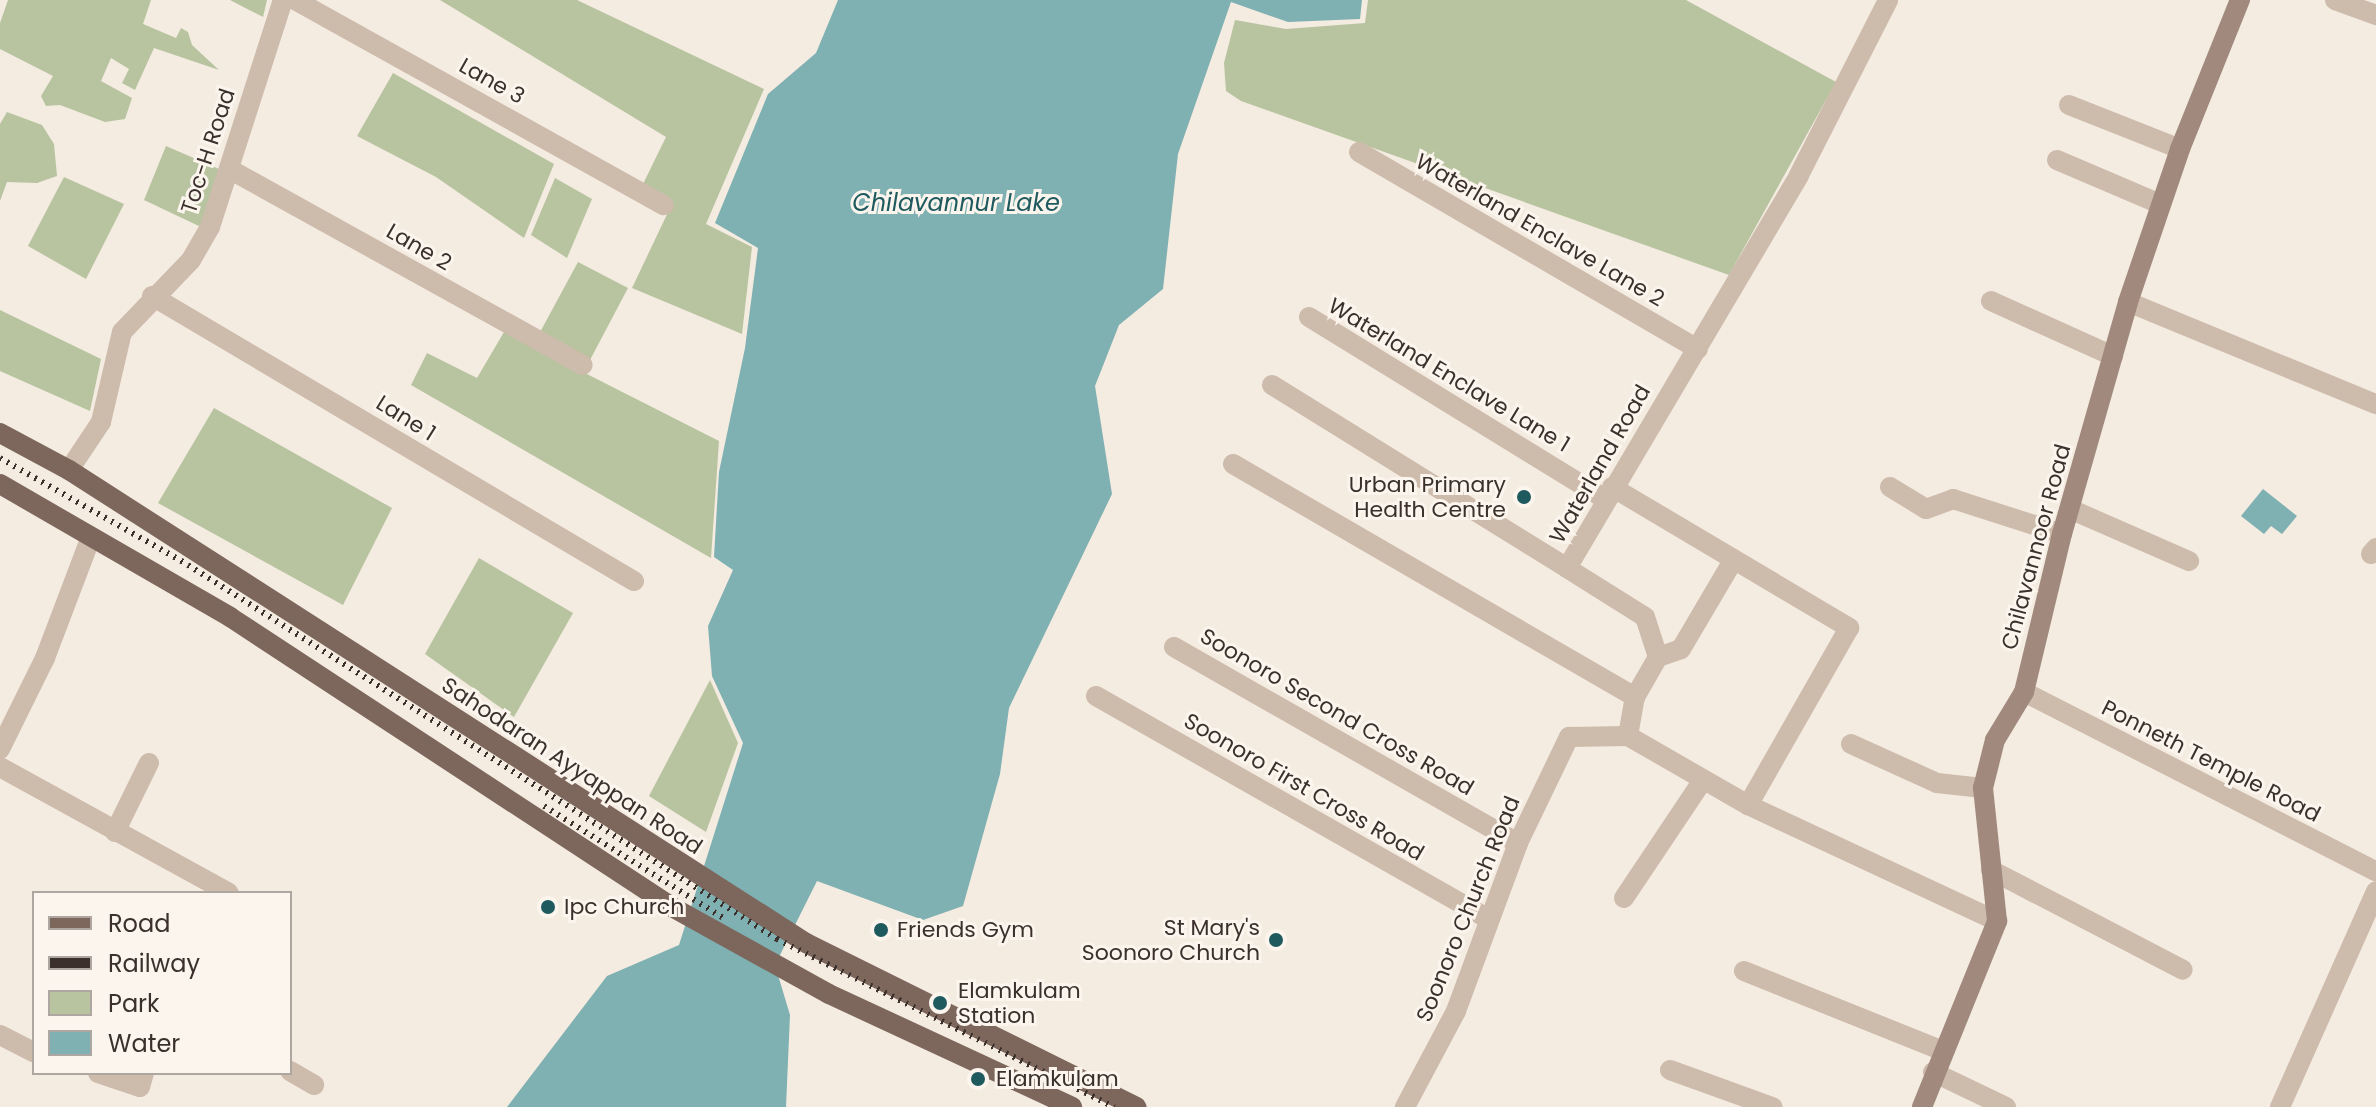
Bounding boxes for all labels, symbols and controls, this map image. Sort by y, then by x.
street label: Lane 3 [455,52,529,110]
street label: Toc-H Road [175,85,241,217]
street label: Waterland Enclave Lane 2 [1411,148,1669,312]
water label: Chilavannur Lake [852,189,1060,217]
street label: Lane 2 [382,218,456,276]
street label: Waterland Enclave Lane 1 [1323,292,1575,458]
street label: Waterland Road [1544,380,1656,548]
street label: Lane 1 [371,390,441,446]
street label: Chilavannoor Road [1996,441,2076,653]
place label: Urban Primary Health Centre [1349,471,1506,522]
marker: Urban Primary Health Centre [1513,486,1535,508]
street label: Soonoro Second Cross Road [1196,623,1478,801]
street label: Sahodaran Ayyappan Road [437,672,707,860]
street label: Ponneth Temple Road [2097,694,2325,828]
street label: Soonoro First Cross Road [1179,707,1429,867]
street label: Soonoro Church Road [1411,792,1525,1026]
legend [32,891,292,1075]
place label: Ipc Church [564,894,684,920]
marker: Ipc Church [539,898,557,916]
text: Road [108,907,170,940]
place label: St Mary's Soonoro Church [1082,914,1260,966]
place label: Friends Gym [897,917,1034,943]
marker: Friends Gym [872,921,890,939]
marker: St Mary's Soonoro Church [1267,931,1285,949]
text: Railway [108,947,200,980]
place label: Elamkulam Station [958,977,1081,1028]
text: Park [108,987,159,1020]
marker: Elamkulam Station [929,992,951,1014]
text: Water [108,1027,180,1060]
place label: Elamkulam [996,1066,1119,1092]
marker: Elamkulam [967,1068,989,1090]

